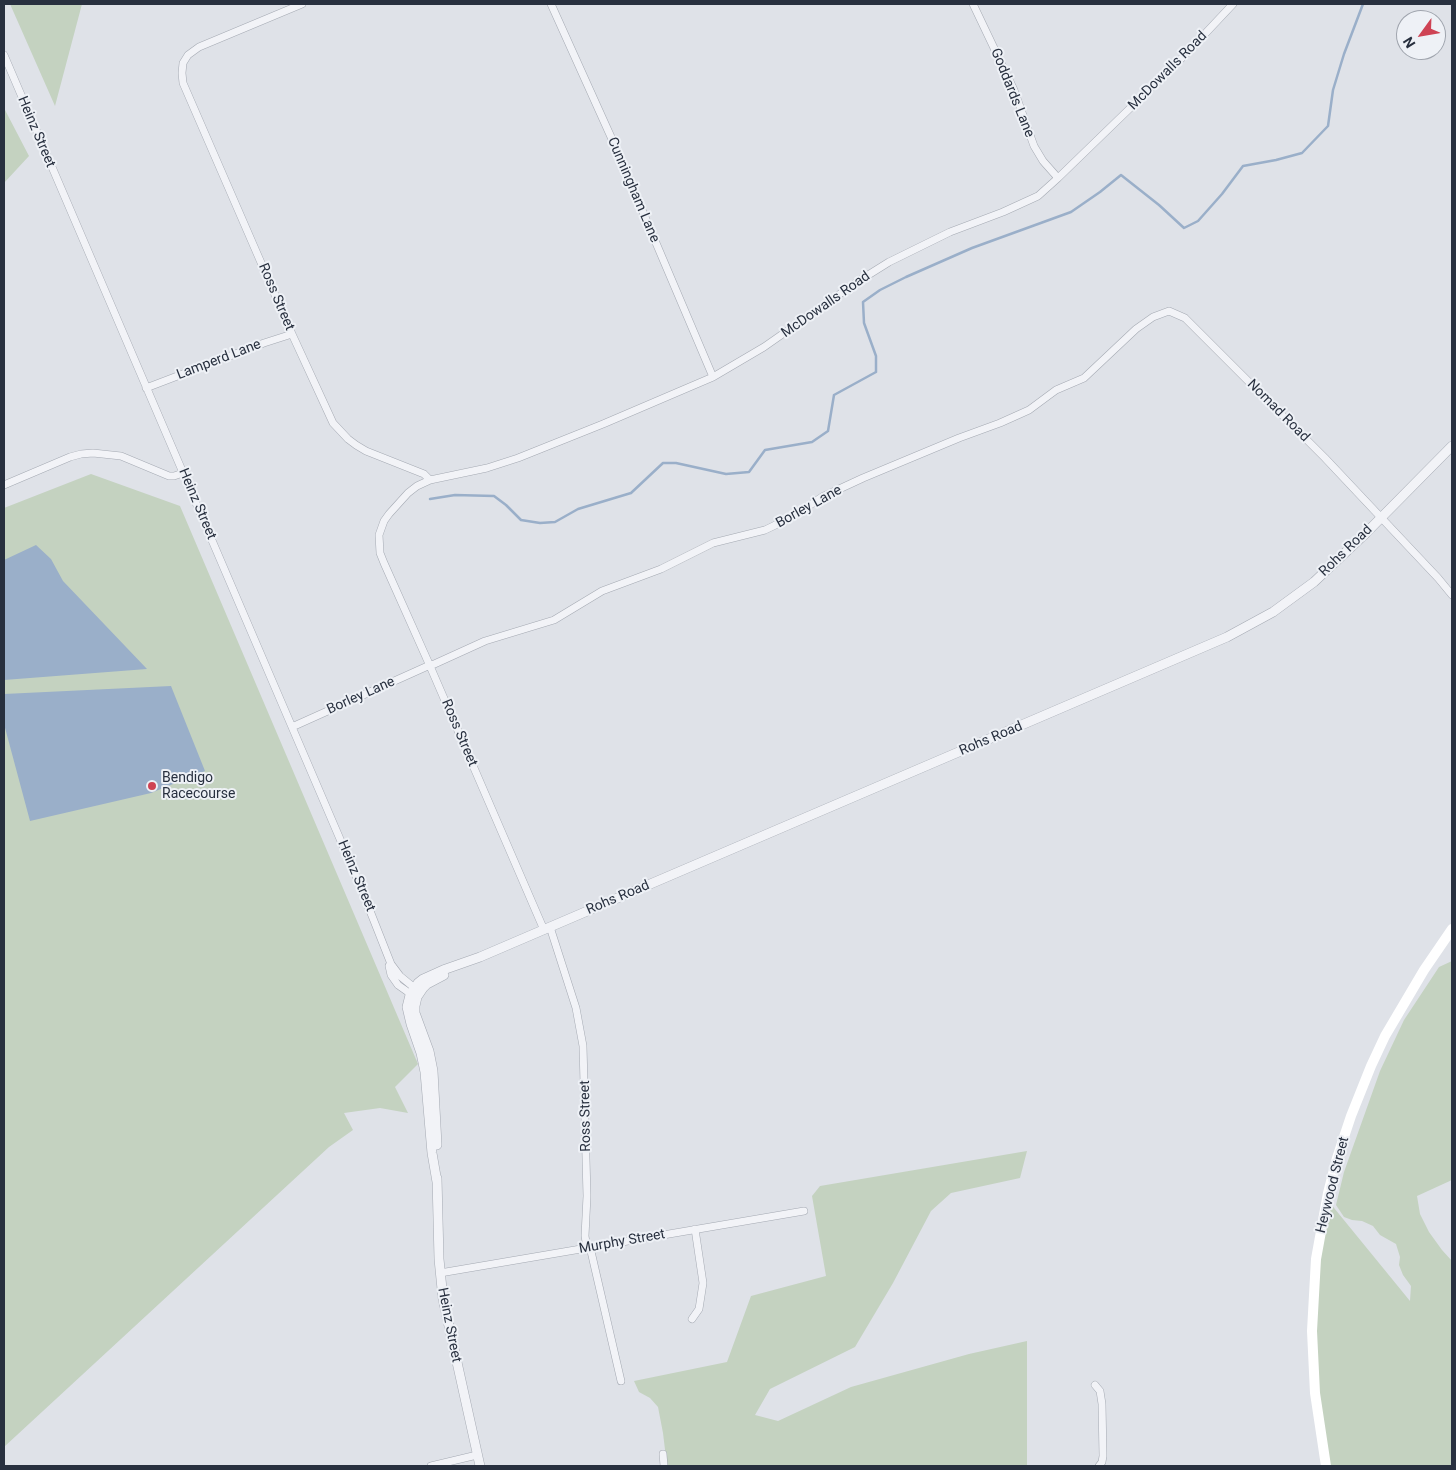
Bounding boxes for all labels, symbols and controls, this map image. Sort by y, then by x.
north arrow [1396,10,1446,60]
street label: McDowalls Road [1125,28,1211,114]
text: N [1400,34,1419,51]
street label: Goddards Lane [987,46,1037,140]
street label: Heinz Street [13,94,59,170]
street label: Cunningham Lane [603,135,663,245]
street label: Ross Street [254,261,298,333]
street label: McDowalls Road [778,268,874,342]
street label: Lamperd Lane [174,336,264,384]
street label: Nomad Road [1243,376,1313,446]
street label: Heinz Street [174,466,220,542]
street label: Borley Lane [773,482,845,532]
street label: Rohs Road [1316,522,1376,580]
street label: Borley Lane [324,674,398,718]
street label: Ross Street [437,697,481,769]
street label: Rohs Road [957,718,1025,760]
place label: Bendigo Racecourse [162,770,235,802]
marker: Bendigo Racecourse [146,780,158,792]
street label: Heinz Street [333,838,379,914]
street label: Rohs Road [584,877,652,919]
street label: Ross Street [577,1080,595,1152]
street label: Heywood Street [1313,1135,1353,1235]
street label: Murphy Street [578,1226,666,1258]
street label: Heinz Street [434,1286,464,1364]

